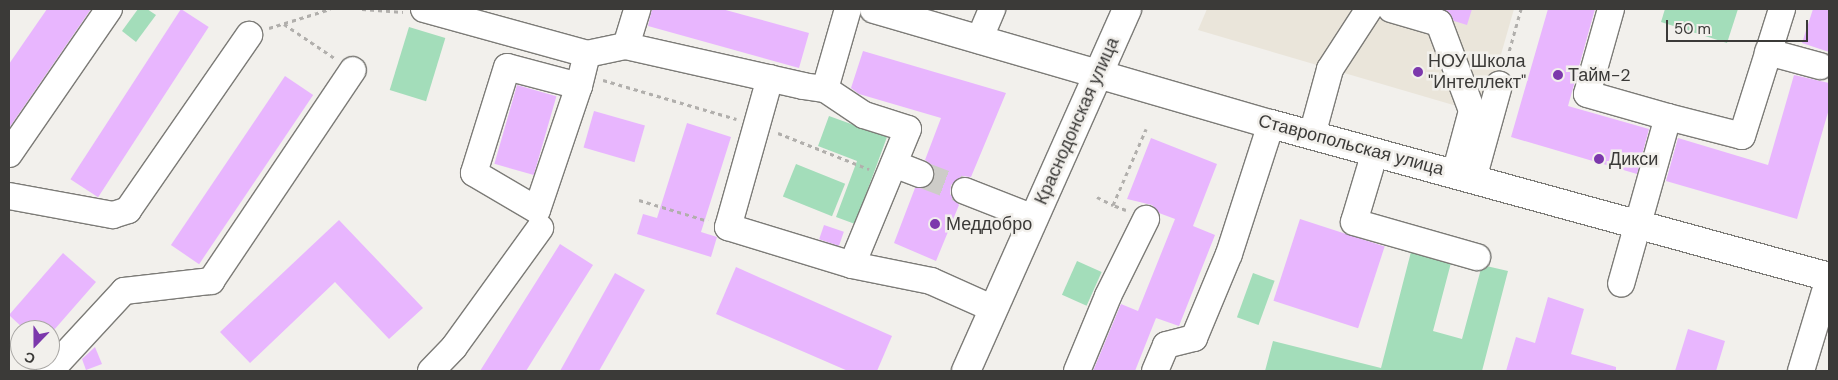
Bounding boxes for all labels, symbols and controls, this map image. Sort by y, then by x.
scale bar [1668,10,1810,42]
text: 50 m [1674,19,1711,39]
street label: Краснодонская улица [1030,34,1124,208]
place label: НОУ Школа "Интеллект" [1428,51,1526,94]
place label: Тайм-2 [1568,64,1631,86]
marker: НОУ Школа "Интеллект" [1412,66,1424,78]
marker: Тайм-2 [1552,69,1564,81]
street label: Ставропольская улица [1256,110,1446,180]
place label: Дикси [1609,148,1658,170]
marker: Дикси [1593,153,1605,165]
place label: Меддобро [946,213,1032,235]
marker: Меддобро [928,217,942,231]
north arrow [10,320,60,370]
text: С [22,348,38,368]

